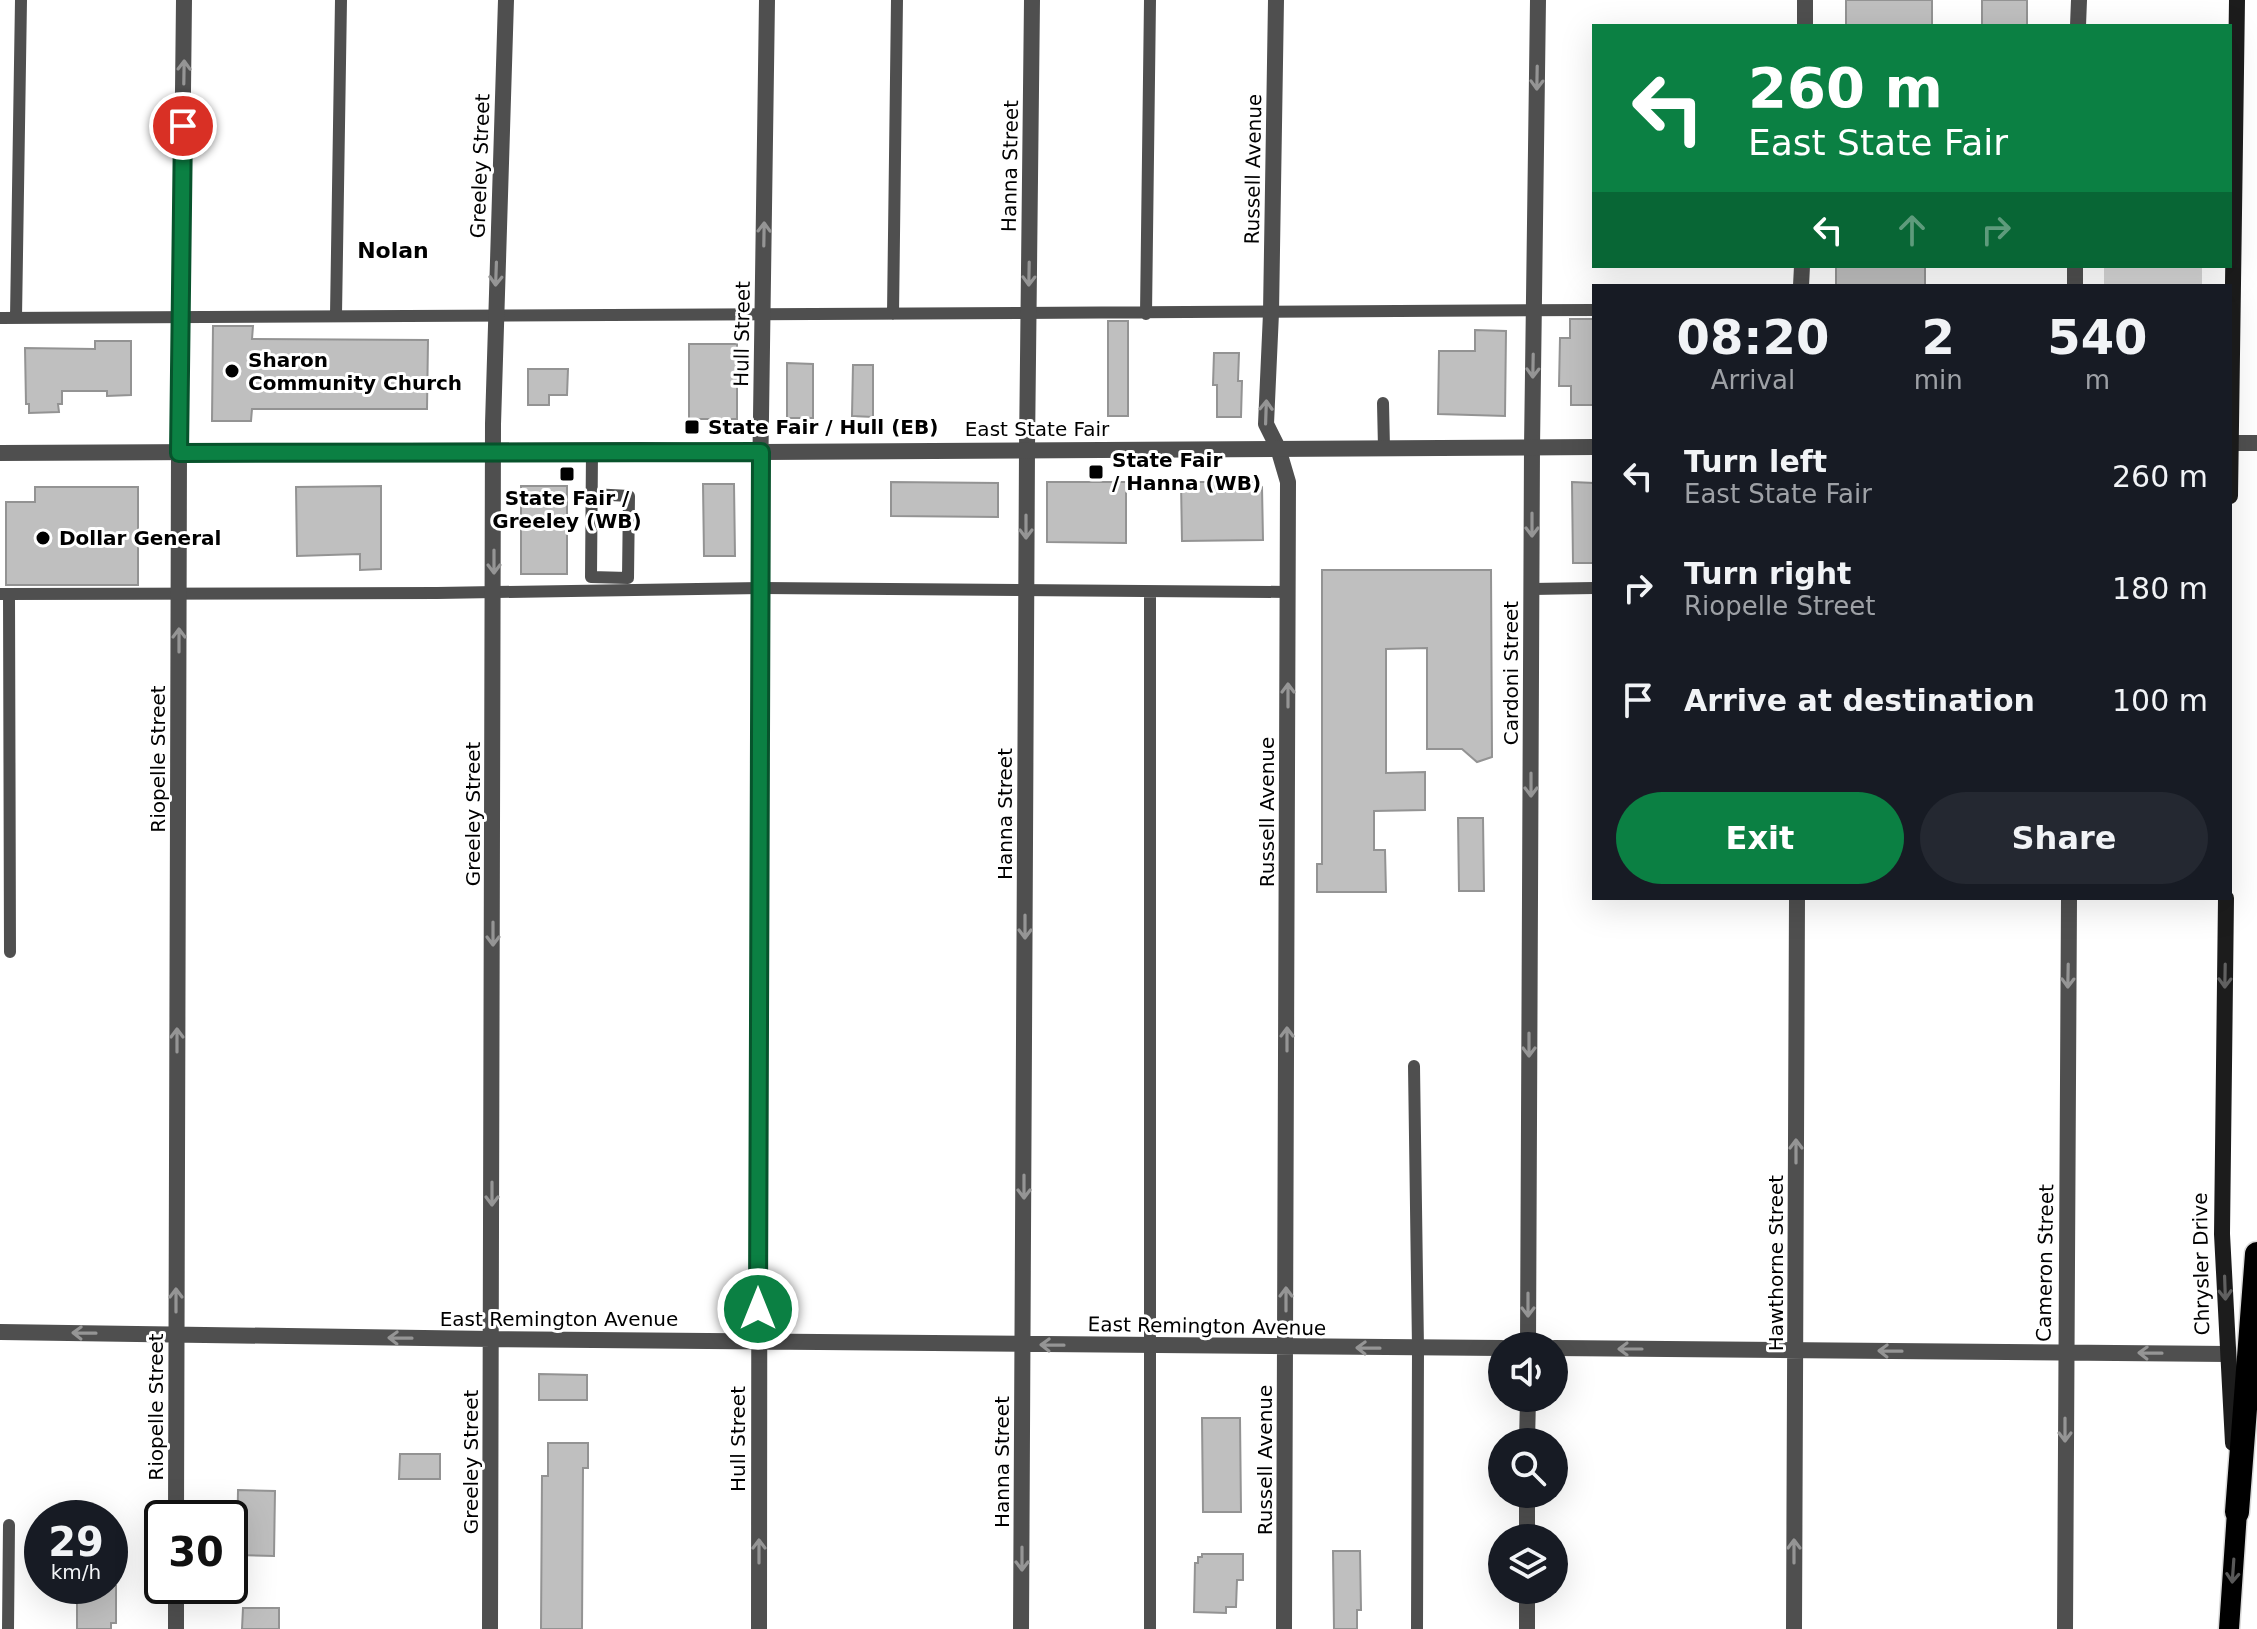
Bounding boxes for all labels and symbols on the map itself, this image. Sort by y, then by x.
one-way arrow [176,59,191,86]
one-way arrow [1529,64,1545,91]
pin [149,92,217,160]
street label: Greeley Street [465,93,495,239]
street label: Russell Avenue [1240,93,1266,245]
street label: Hanna Street [997,100,1023,232]
one-way arrow [756,221,772,248]
district label: Nolan [357,238,429,263]
one-way arrow [489,260,504,287]
one-way arrow [1021,260,1037,287]
street label: Hull Street [729,281,755,387]
place label: Sharon Community Church [248,348,462,395]
one-way arrow [1526,352,1541,379]
marker: Sharon Community Church [223,362,241,380]
one-way arrow [1259,399,1274,426]
place label: State Fair / Hull (EB) [708,415,938,439]
street label: East State Fair [965,417,1110,441]
marker: State Fair / Hull (EB) [683,418,701,436]
place label: State Fair / Hanna (WB) [1112,448,1261,495]
marker: State Fair / Hanna (WB) [1087,463,1105,481]
marker: State Fair / Greeley (WB) [558,465,576,483]
place label: State Fair / Greeley (WB) [492,486,642,533]
one-way arrow [1524,511,1540,538]
one-way arrow [1018,513,1034,540]
place label: Dollar General [59,526,221,550]
marker: Dollar General [34,529,52,547]
one-way arrow [486,548,502,575]
street label: Cardoni Street [1499,601,1523,745]
one-way arrow [171,627,187,654]
one-way arrow [1280,682,1295,709]
street label: Riopelle Street [146,685,170,833]
street label: Russell Avenue [1255,737,1279,887]
street label: Greeley Street [461,741,485,886]
street label: Hanna Street [993,748,1017,880]
one-way arrow [1523,771,1539,798]
one-way arrow [1017,913,1033,940]
one-way arrow [485,920,501,947]
one-way arrow [2060,962,2076,989]
one-way arrow [2217,962,2233,989]
one-way arrow [1279,1026,1295,1053]
one-way arrow [169,1027,185,1054]
one-way arrow [1521,1031,1537,1058]
one-way arrow [1788,1138,1804,1165]
one-way arrow [1016,1173,1032,1200]
street label: Hawthorne Street [1764,1175,1788,1351]
one-way arrow [484,1180,500,1207]
street label: Cameron Street [2032,1184,2058,1342]
street label: Chrysler Drive [2188,1192,2214,1336]
position arrow [716,1267,800,1351]
one-way arrow [2217,1274,2232,1301]
one-way arrow [1278,1286,1294,1313]
one-way arrow [168,1287,184,1314]
one-way arrow [1520,1291,1536,1318]
street label: East Remington Avenue [440,1307,678,1331]
street label: East Remington Avenue [1087,1312,1327,1340]
one-way arrow [71,1325,98,1341]
one-way arrow [387,1330,414,1345]
street label: Riopelle Street [144,1333,168,1481]
one-way arrow [1039,1337,1066,1353]
one-way arrow [1355,1340,1382,1356]
one-way arrow [1617,1341,1644,1357]
one-way arrow [1877,1343,1904,1358]
one-way arrow [2137,1345,2164,1361]
street label: Russell Avenue [1253,1385,1277,1535]
street label: Hull Street [726,1386,750,1492]
street label: Greeley Street [459,1389,483,1534]
street label: Hanna Street [990,1396,1014,1528]
one-way arrow [2057,1416,2073,1443]
speed limit sign: 30 [144,1500,248,1604]
one-way arrow [751,1538,766,1565]
one-way arrow [1786,1538,1802,1565]
one-way arrow [1014,1545,1030,1572]
one-way arrow [2225,1557,2240,1583]

